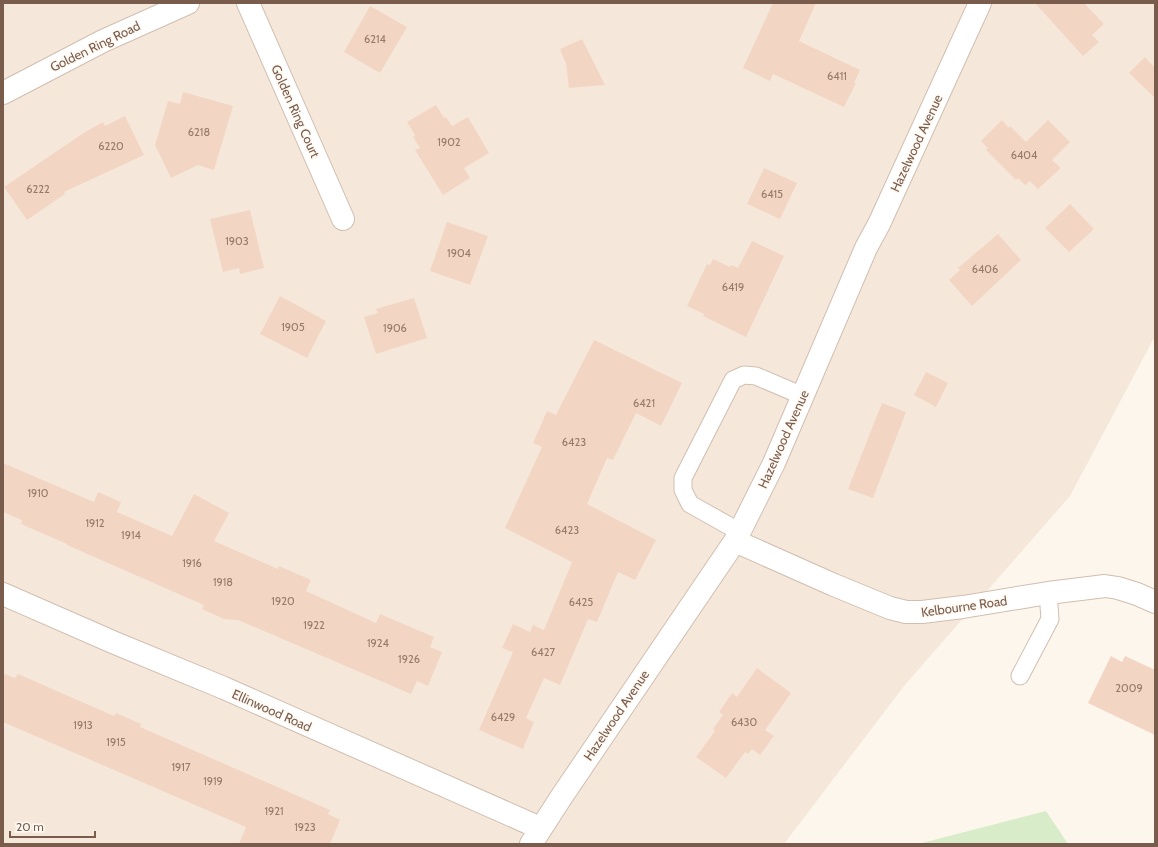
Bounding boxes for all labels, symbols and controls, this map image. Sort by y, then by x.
street label: Golden Ring Road [47,17,143,75]
house number: 6214 [364,32,387,46]
street label: Golden Ring Court [268,62,324,161]
house number: 6411 [827,69,847,83]
street label: Hazelwood Avenue [886,91,946,194]
house number: 6218 [188,125,210,139]
house number: 1902 [437,135,461,149]
house number: 6220 [98,139,124,153]
house number: 6404 [1011,148,1038,162]
house number: 6222 [26,182,50,196]
house number: 6415 [761,187,783,201]
house number: 1903 [225,234,249,248]
house number: 1904 [447,246,472,260]
house number: 6406 [972,262,998,276]
house number: 6419 [722,280,744,294]
house number: 1905 [281,320,305,334]
house number: 1906 [383,321,407,335]
street label: Hazelwood Avenue [754,387,812,491]
house number: 6421 [633,396,655,410]
house number: 6423 [562,435,586,449]
house number: 1910 [27,486,49,500]
house number: 1912 [85,516,105,530]
house number: 6423 [555,523,579,537]
house number: 1914 [121,528,142,542]
house number: 1916 [182,556,202,570]
house number: 1918 [213,575,233,589]
street label: Kelbourne Road [920,592,1008,620]
house number: 1920 [271,594,295,608]
house number: 6425 [569,595,593,609]
house number: 1922 [303,618,325,632]
house number: 1924 [367,636,390,650]
house number: 6427 [531,645,555,659]
house number: 1926 [398,652,420,666]
street label: Hazelwood Avenue [580,666,652,763]
house number: 2009 [1115,681,1143,695]
street label: Ellinwood Road [230,685,314,735]
house number: 6429 [491,710,515,724]
house number: 6430 [731,715,757,729]
house number: 1913 [73,718,93,732]
house number: 1915 [106,735,126,749]
house number: 1917 [172,760,191,774]
house number: 1919 [203,774,223,788]
house number: 1921 [264,804,284,818]
scale bar [10,813,95,839]
text: 20 m [16,819,44,834]
house number: 1923 [294,820,316,834]

